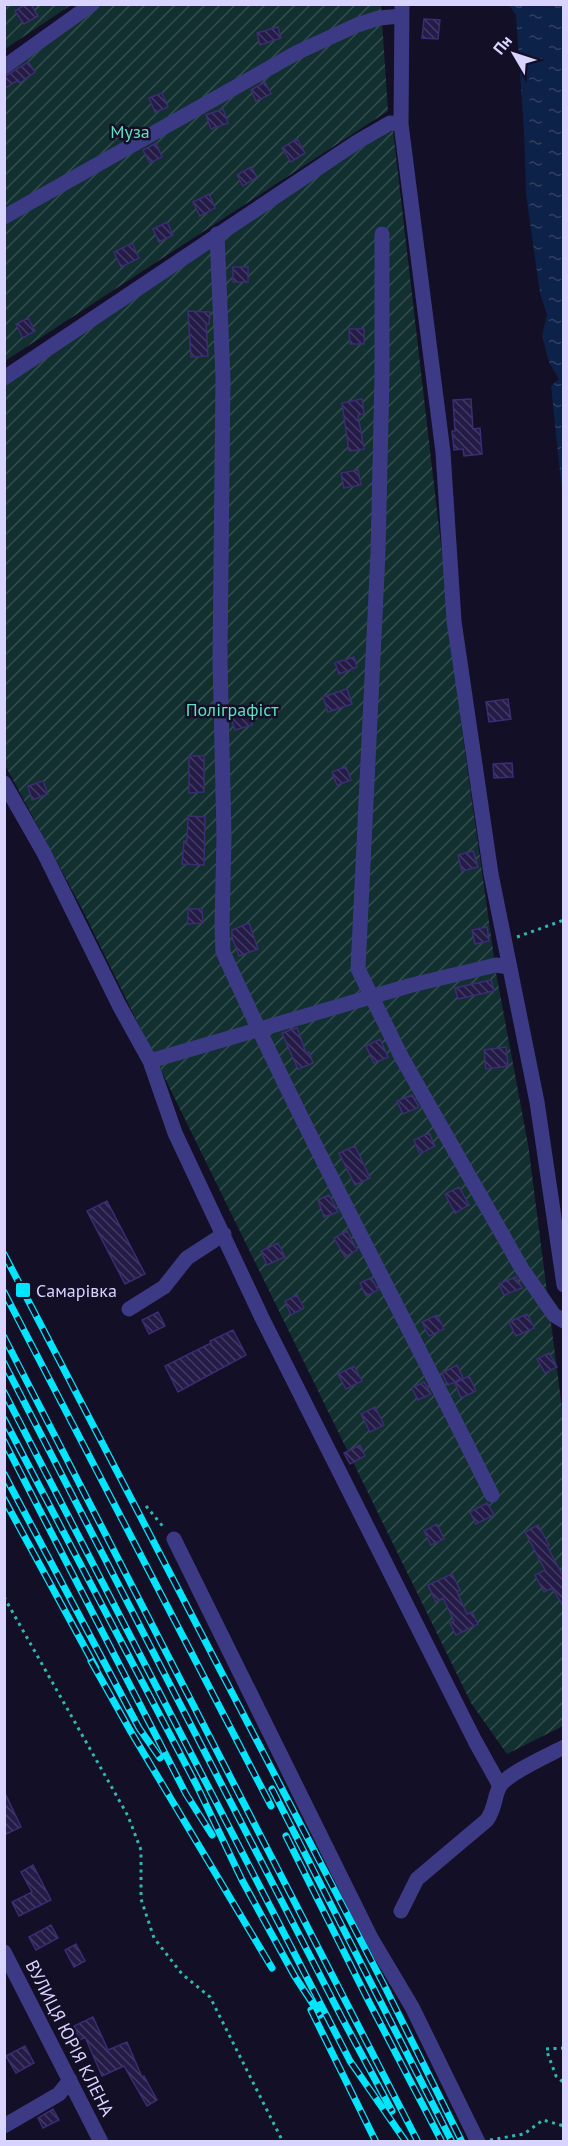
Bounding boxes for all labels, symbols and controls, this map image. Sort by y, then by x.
north arrow [484,24,544,84]
text: Пн [489,31,516,58]
park label: Муза [110,120,150,143]
park label: Поліграфіст [186,698,279,721]
place label: Самарівка [36,1279,117,1302]
marker: Самарівка [14,1281,32,1299]
street label: ВУЛИЦЯ ЮРІЯ КЛЕНА [21,1956,120,2120]

